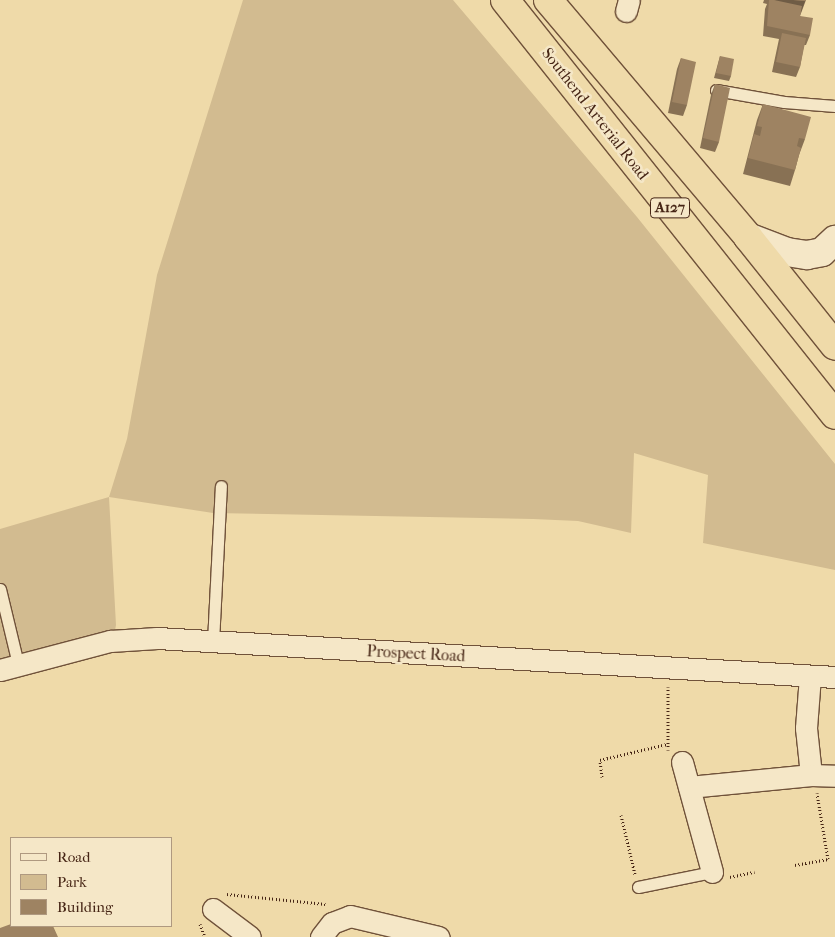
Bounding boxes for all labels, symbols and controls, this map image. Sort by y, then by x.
street label: Southend Arterial Road [537,44,653,184]
road number: A127 [649,196,691,220]
street label: Prospect Road [366,642,466,666]
legend [10,837,172,927]
text: Road [57,848,90,866]
text: Park [57,873,87,891]
text: Building [57,898,113,916]

